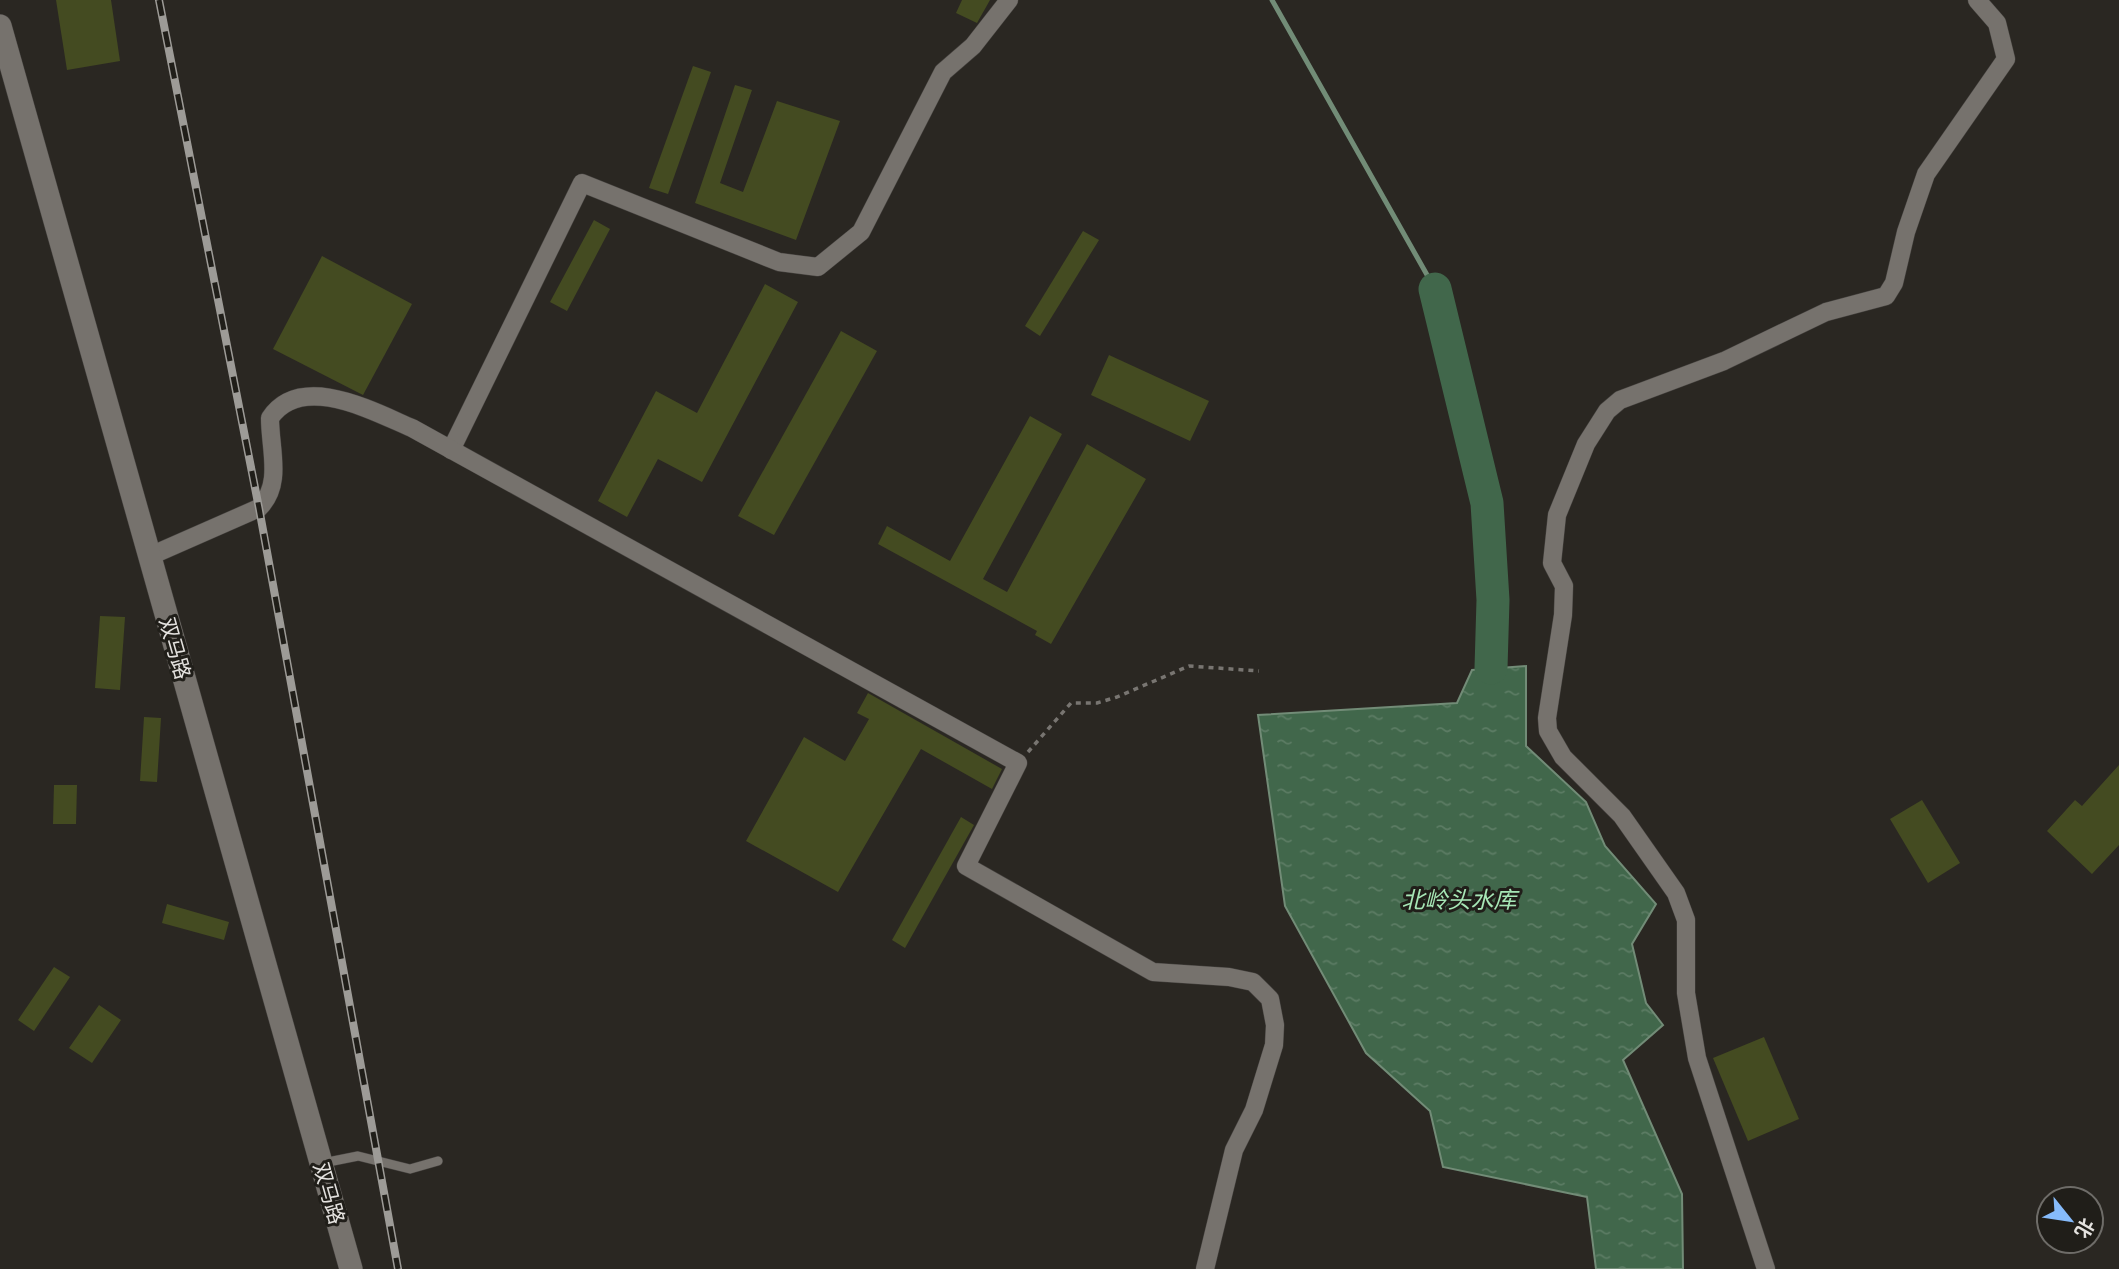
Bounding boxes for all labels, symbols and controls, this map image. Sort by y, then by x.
street label: 双马路 [155,614,197,682]
water label: 北岭头水库 [1402,885,1521,913]
street label: 双马路 [309,1159,351,1227]
north arrow [2035,1185,2105,1255]
text: 北 [2070,1215,2100,1243]

